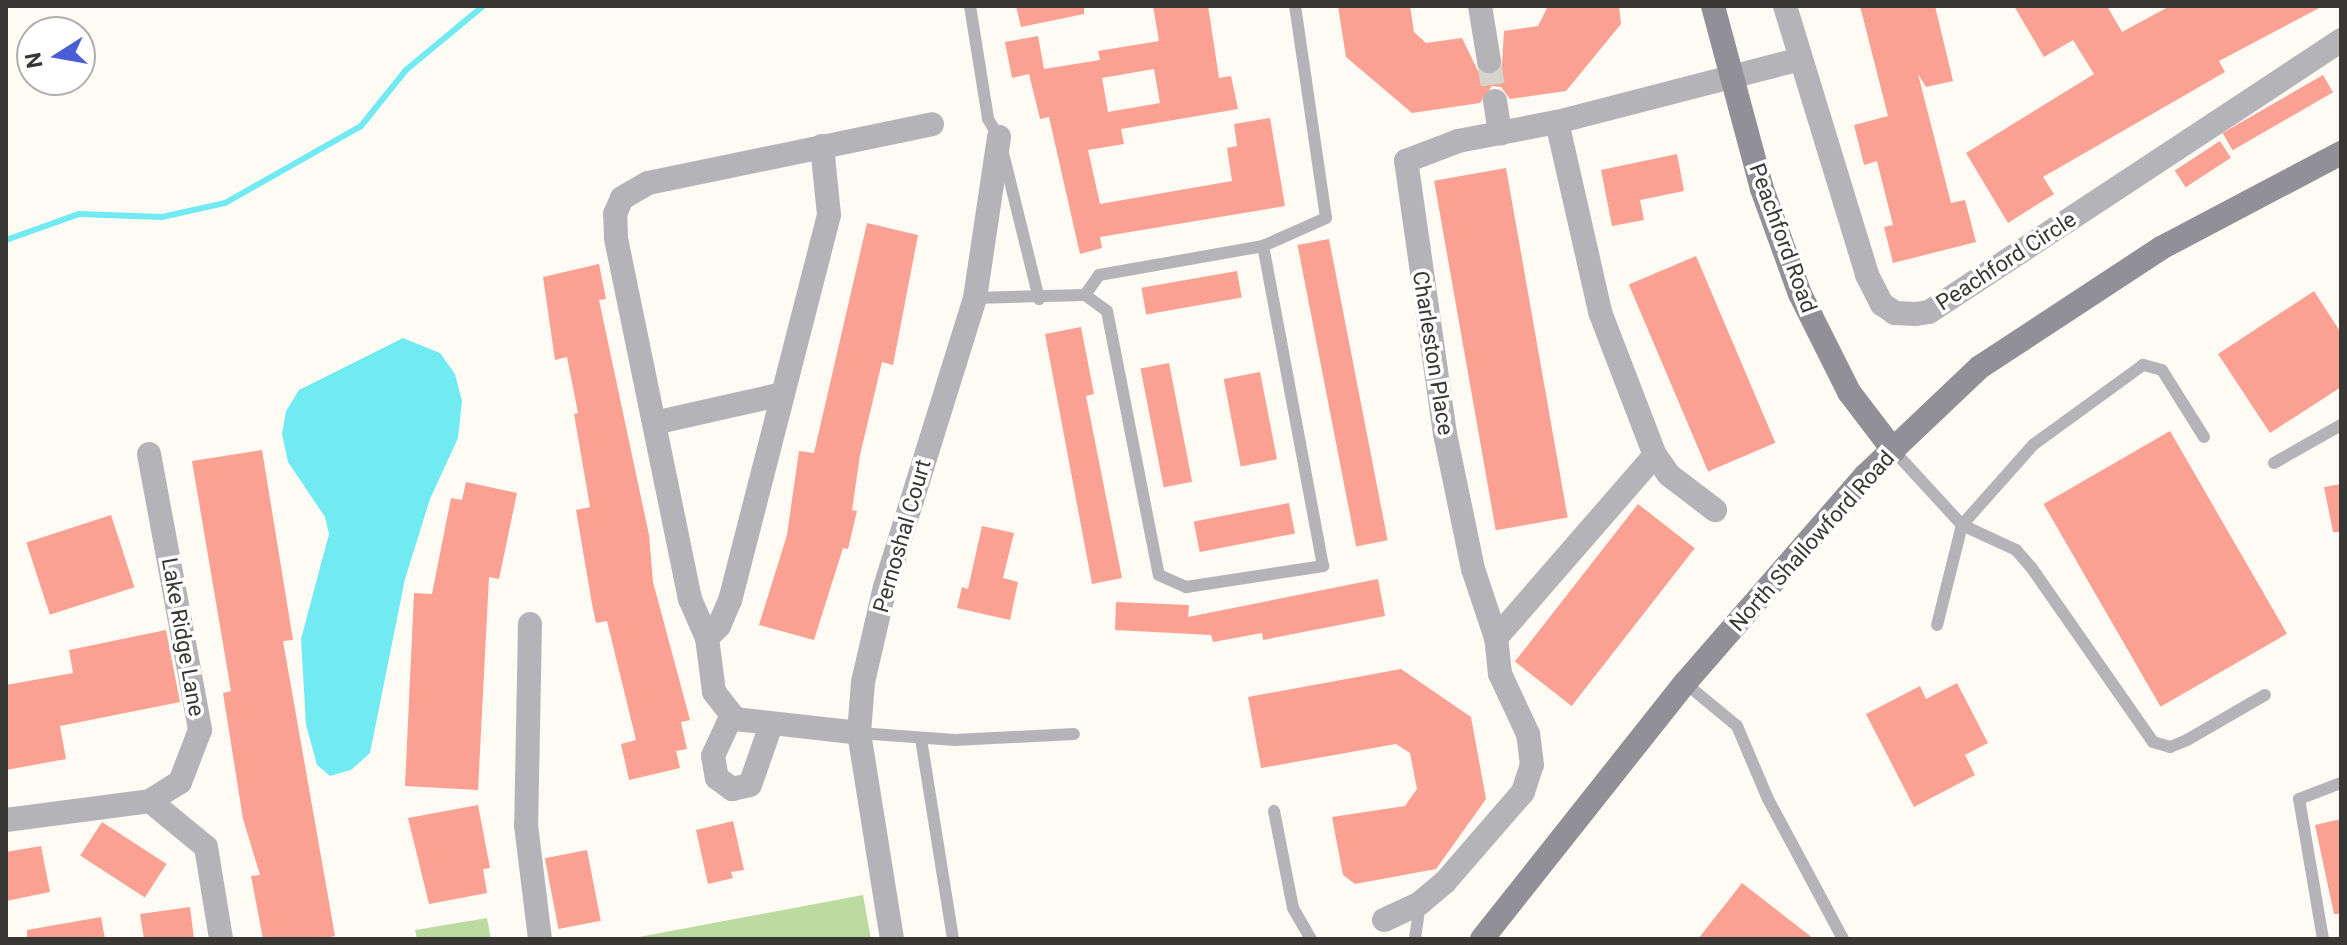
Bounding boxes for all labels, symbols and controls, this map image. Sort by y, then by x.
north arrow [16,16,96,96]
text: N [20,50,48,70]
street label: Peachford Road [1744,160,1822,316]
street label: Peachford Circle [1931,206,2081,316]
street label: Charleston Place [1407,269,1459,437]
street label: North Shallowford Road [1724,445,1900,637]
street label: Pernoshal Court [868,456,936,616]
street label: Lake Ridge Lane [156,556,210,718]

